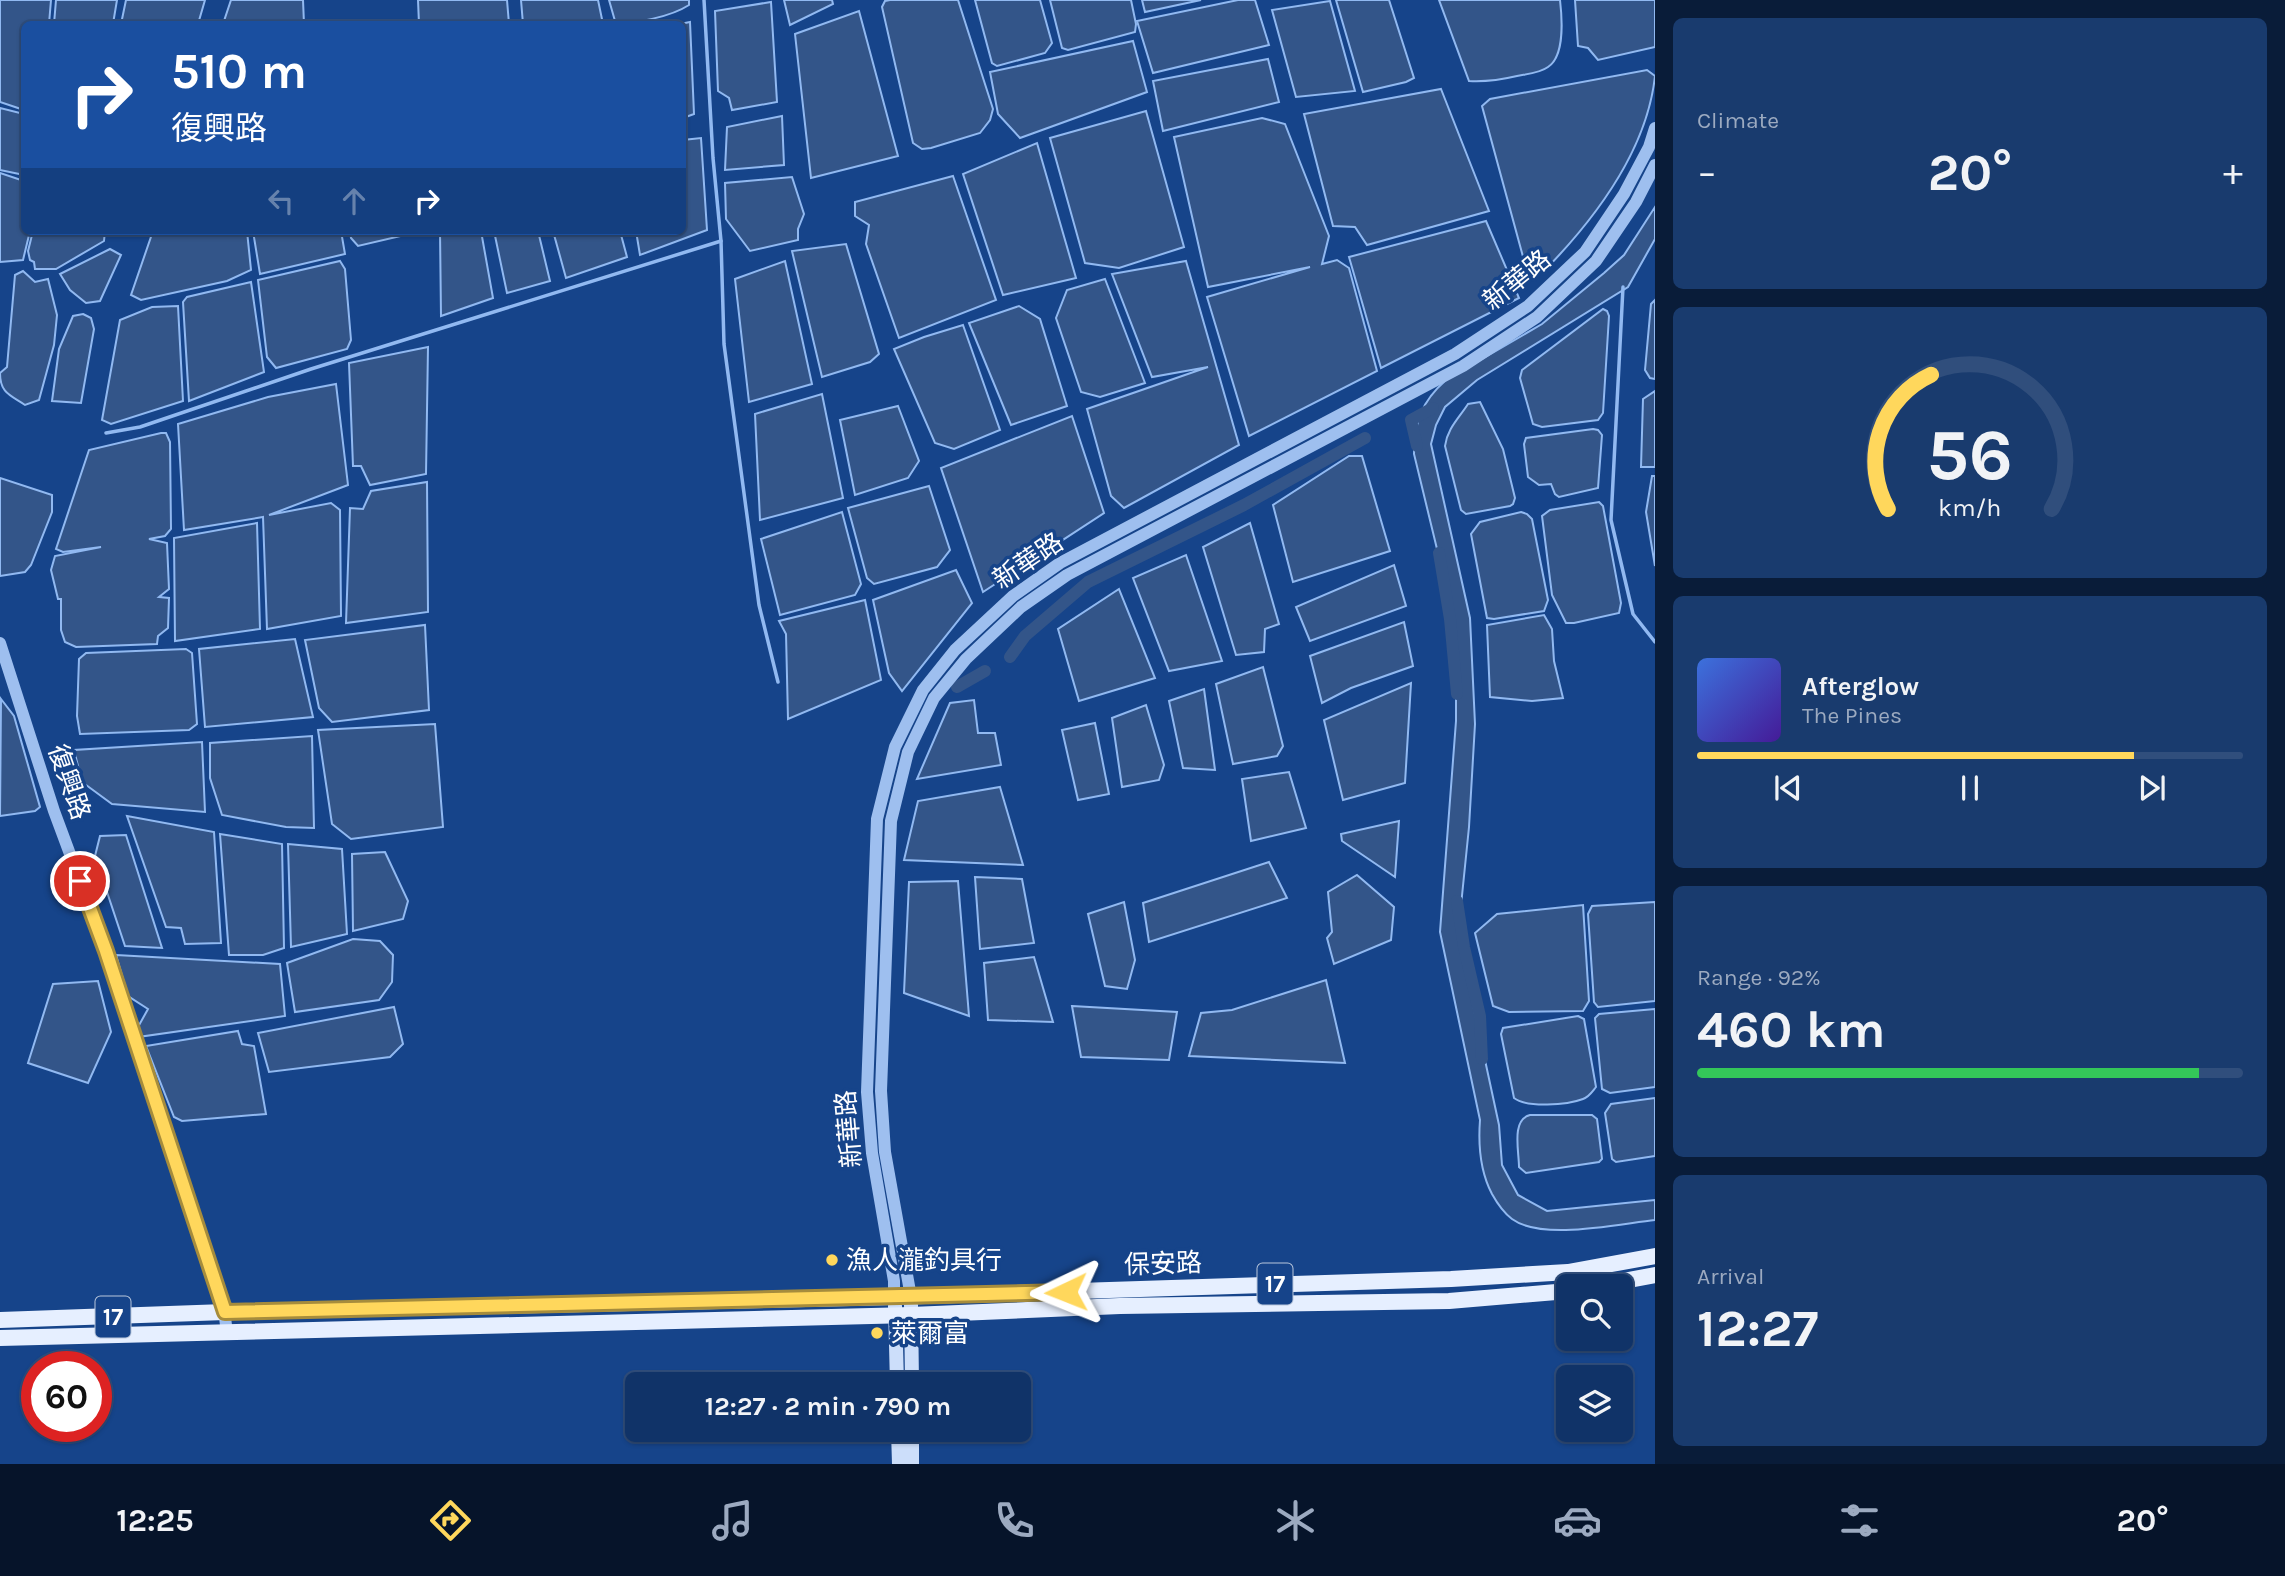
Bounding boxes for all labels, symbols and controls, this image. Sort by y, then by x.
text: 510 m [171,43,307,100]
icon: right [56,49,147,140]
text: Climate [1697,107,1779,134]
text: 復興路 [171,110,267,147]
text: 20° [1928,142,2012,203]
text: − [1697,150,1717,195]
text: + [2223,150,2243,195]
icon: left [262,182,300,220]
icon: ahead [335,182,373,220]
icon: right [408,182,446,220]
street label: 新華路 [1477,243,1557,317]
text: 56 [1927,412,2013,497]
text: km/h [1938,493,2002,522]
street label: 新華路 [987,526,1069,596]
text: Afterglow [1802,671,1919,702]
text: The Pines [1802,702,1902,729]
street label: 復興路 [42,740,96,824]
icon: previous [1769,769,1807,807]
icon: pause [1951,769,1989,807]
icon: next [2133,769,2171,807]
pin [50,851,110,911]
icon: arrive [61,862,99,900]
text: Range · 92% [1697,964,1821,991]
text: 460 km [1697,999,1886,1060]
street label: 新華路 [830,1089,868,1169]
place label: 漁人瀧釣具行 [846,1245,1002,1276]
street label: 保安路 [1123,1247,1203,1281]
marker: 漁人瀧釣具行 [824,1252,840,1268]
position arrow [1029,1255,1103,1329]
text: Arrival [1697,1263,1764,1290]
road number: 17 [1258,1264,1292,1304]
map controls [1556,1274,1633,1442]
button: search [1556,1274,1633,1351]
road number: 17 [96,1296,130,1338]
text: 12:27 [1697,1298,1818,1359]
place label: 萊爾富 [891,1318,969,1349]
marker: 萊爾富 [869,1325,885,1341]
speed limit sign: 60 [21,1351,112,1442]
button: layers [1556,1365,1633,1442]
text: 12:27 · 2 min · 790 m [705,1391,951,1422]
icon: directions [426,1496,475,1545]
icon: music [708,1496,757,1545]
icon: phone [990,1496,1039,1545]
icon: climate [1271,1496,1320,1545]
icon: car [1553,1496,1602,1545]
icon: filters [1835,1496,1884,1545]
text: 12:25 [116,1502,194,1539]
text: 20° [2117,1502,2169,1539]

